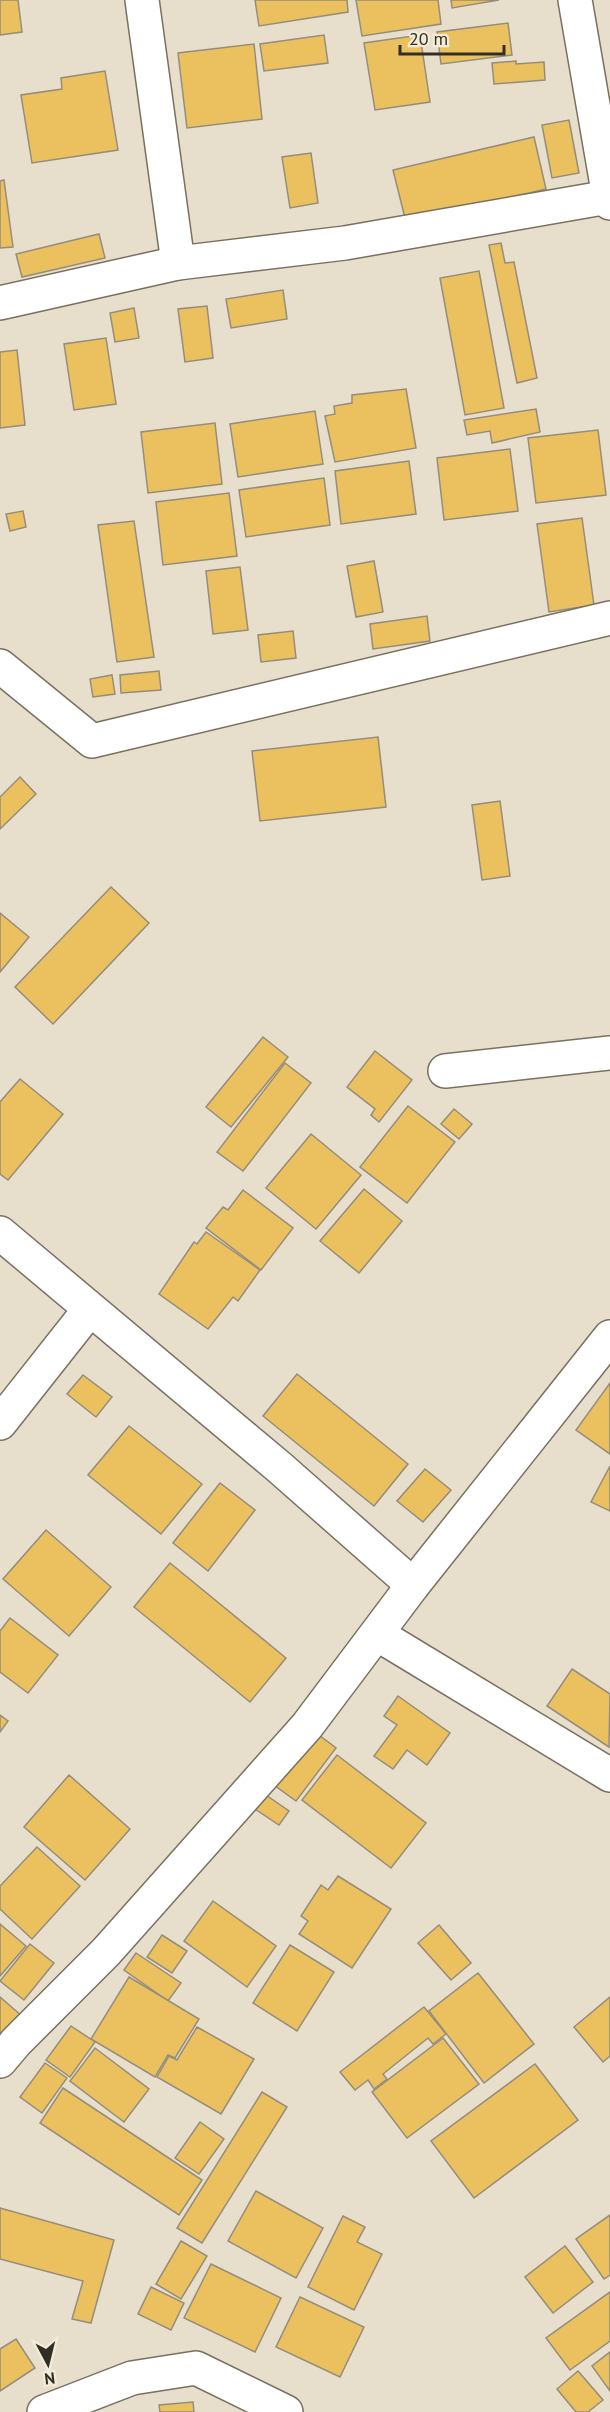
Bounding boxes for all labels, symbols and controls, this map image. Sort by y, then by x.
scale bar [400,18,504,56]
text: 20 m [409,27,448,50]
north arrow [18,2334,78,2394]
text: N [43,2368,56,2389]

